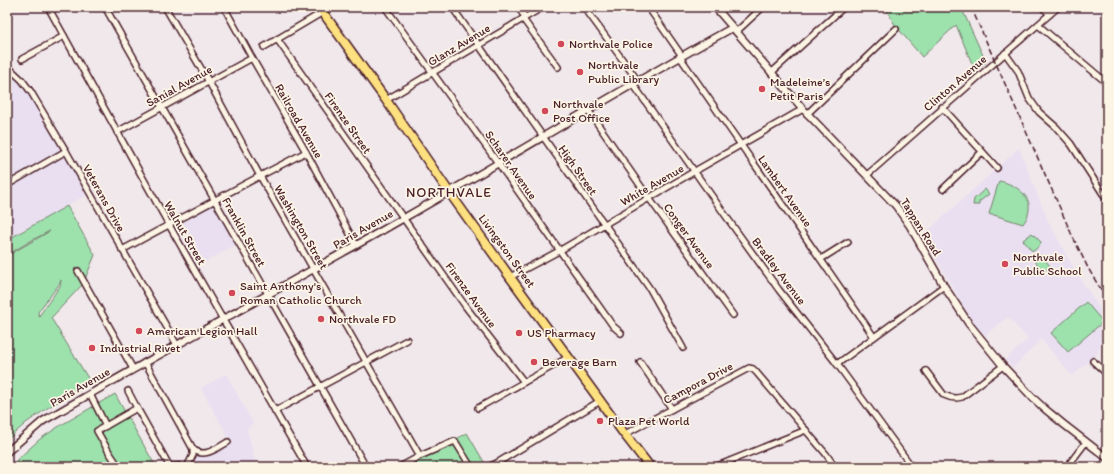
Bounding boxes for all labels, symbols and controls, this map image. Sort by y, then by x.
street label: Glanz Avenue [425,21,493,69]
place label: Northvale Police [569,37,653,51]
marker: Northvale Police [556,39,566,49]
street label: Clinton Avenue [921,52,990,114]
place label: Northvale Public Library [588,58,659,86]
street label: Sanial Avenue [144,62,215,110]
marker: Northvale Public Library [575,67,585,77]
place label: Madeleine’s Petit Paris [770,75,830,103]
street label: Railroad Avenue [272,81,326,161]
marker: Madeleine’s Petit Paris [757,84,767,94]
street label: Firenze Street [322,90,375,157]
place label: Northvale Post Office [553,97,610,125]
marker: Northvale Post Office [540,106,550,116]
street label: Scharer Avenue [482,128,540,202]
street label: High Street [556,142,601,198]
street label: Lambert Avenue [755,152,815,230]
street label: White Avenue [618,161,686,209]
street label: Veterans Drive [80,162,128,234]
street label: Washington Street [271,182,331,272]
district label: NORTHVALE [406,184,492,201]
street label: Franklin Street [219,195,269,270]
street label: Tappan Road [898,195,945,259]
street label: Walnut Street [161,199,209,268]
street label: Conger Avenue [661,201,718,272]
street label: Paris Avenue [331,206,396,252]
street label: Livingston Street [476,212,539,291]
street label: Bradley Avenue [749,235,809,308]
place label: Northvale Public School [1013,250,1082,278]
street label: Firenze Avenue [443,259,500,331]
marker: Northvale Public School [1000,259,1010,269]
place label: Saint Anthony's Roman Catholic Church [240,279,362,307]
marker: Saint Anthony's Roman Catholic Church [227,288,237,298]
place label: Northvale FD [329,312,396,326]
marker: Northvale FD [316,314,326,324]
place label: American Legion Hall [147,324,258,338]
marker: American Legion Hall [134,326,144,336]
place label: US Pharmacy [527,326,596,340]
marker: US Pharmacy [514,328,524,338]
place label: Industrial Rivet [100,341,181,355]
marker: Industrial Rivet [87,343,97,353]
place label: Beverage Barn [542,355,617,369]
marker: Beverage Barn [529,357,539,367]
street label: Campora Drive [661,359,735,407]
street label: Paris Avenue [48,364,113,410]
place label: Plaza Pet World [608,414,690,428]
marker: Plaza Pet World [595,416,605,426]

